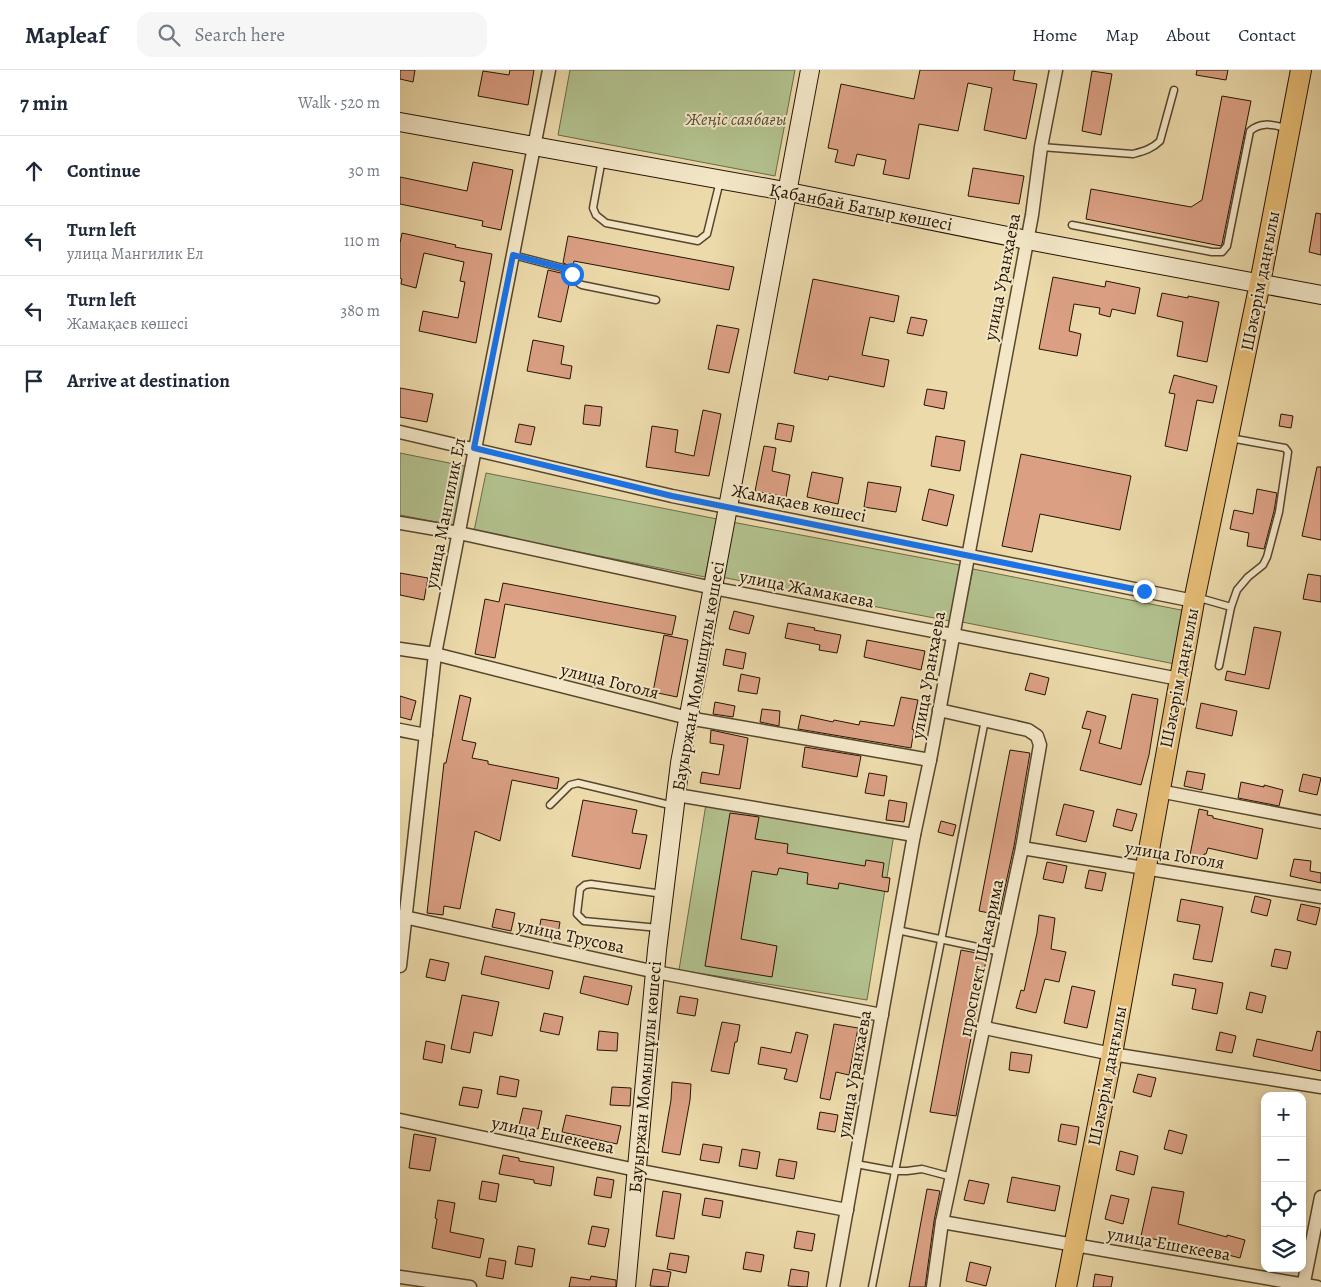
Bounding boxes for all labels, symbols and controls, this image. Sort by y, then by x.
search box [137,12,487,57]
text: Mapleaf [25,19,107,51]
icon: search [155,21,183,49]
text: Search here [195,22,285,48]
text: Home [1032,23,1077,47]
text: Map [1105,23,1138,47]
text: About [1166,23,1210,47]
text: Contact [1238,23,1296,47]
text: 7 min [20,89,68,117]
text: Walk · 520 m [298,92,380,114]
park label: Жеңіс саябағы [684,107,787,131]
icon: ahead [20,157,48,185]
text: Continue [67,158,141,184]
text: 30 m [348,160,380,182]
street label: Қабанбай Батыр көшесі [767,177,955,237]
street label: Шәкәрім даңғылы [1235,209,1285,353]
street label: улица Уранхаева [978,211,1026,344]
text: Turn left [67,217,136,243]
icon: left [20,227,48,255]
text: 110 m [344,230,380,252]
text: улица Мангилик Ел [67,243,203,265]
route start [561,263,584,286]
text: Turn left [67,287,136,313]
icon: left [20,297,48,325]
text: 380 m [341,300,380,322]
text: Жамақаев көшесі [67,313,188,335]
icon: arrive [20,367,48,395]
text: Arrive at destination [67,368,230,394]
street label: улица Мангилик Ел [418,435,471,592]
street label: Жамақаев көшесі [730,478,868,528]
street label: Бауыржан Момышұлы көшесі [666,559,730,793]
street label: улица Жамакаева [737,564,877,614]
route end [1133,580,1156,603]
street label: Шәкәрім даңғылы [1154,606,1204,750]
street label: улица Уранхаева [905,609,951,742]
street label: улица Гоголя [557,657,662,705]
street label: улица Гоголя [1123,835,1227,875]
street label: проспект Шакарима [953,876,1010,1039]
street label: улица Трусова [514,913,628,959]
street label: Бауыржан Момышұлы көшесі [623,960,667,1194]
street label: Шәкәрім даңғылы [1082,1004,1132,1148]
street label: улица Уранхаева [831,1008,877,1141]
map controls [1261,1092,1306,1272]
button: + [1261,1092,1306,1137]
street label: улица Ешекеева [488,1110,617,1160]
button: − [1261,1137,1306,1182]
button: locate [1261,1182,1306,1227]
street label: улица Ешекеева [1104,1221,1233,1267]
button: layers [1261,1227,1306,1272]

